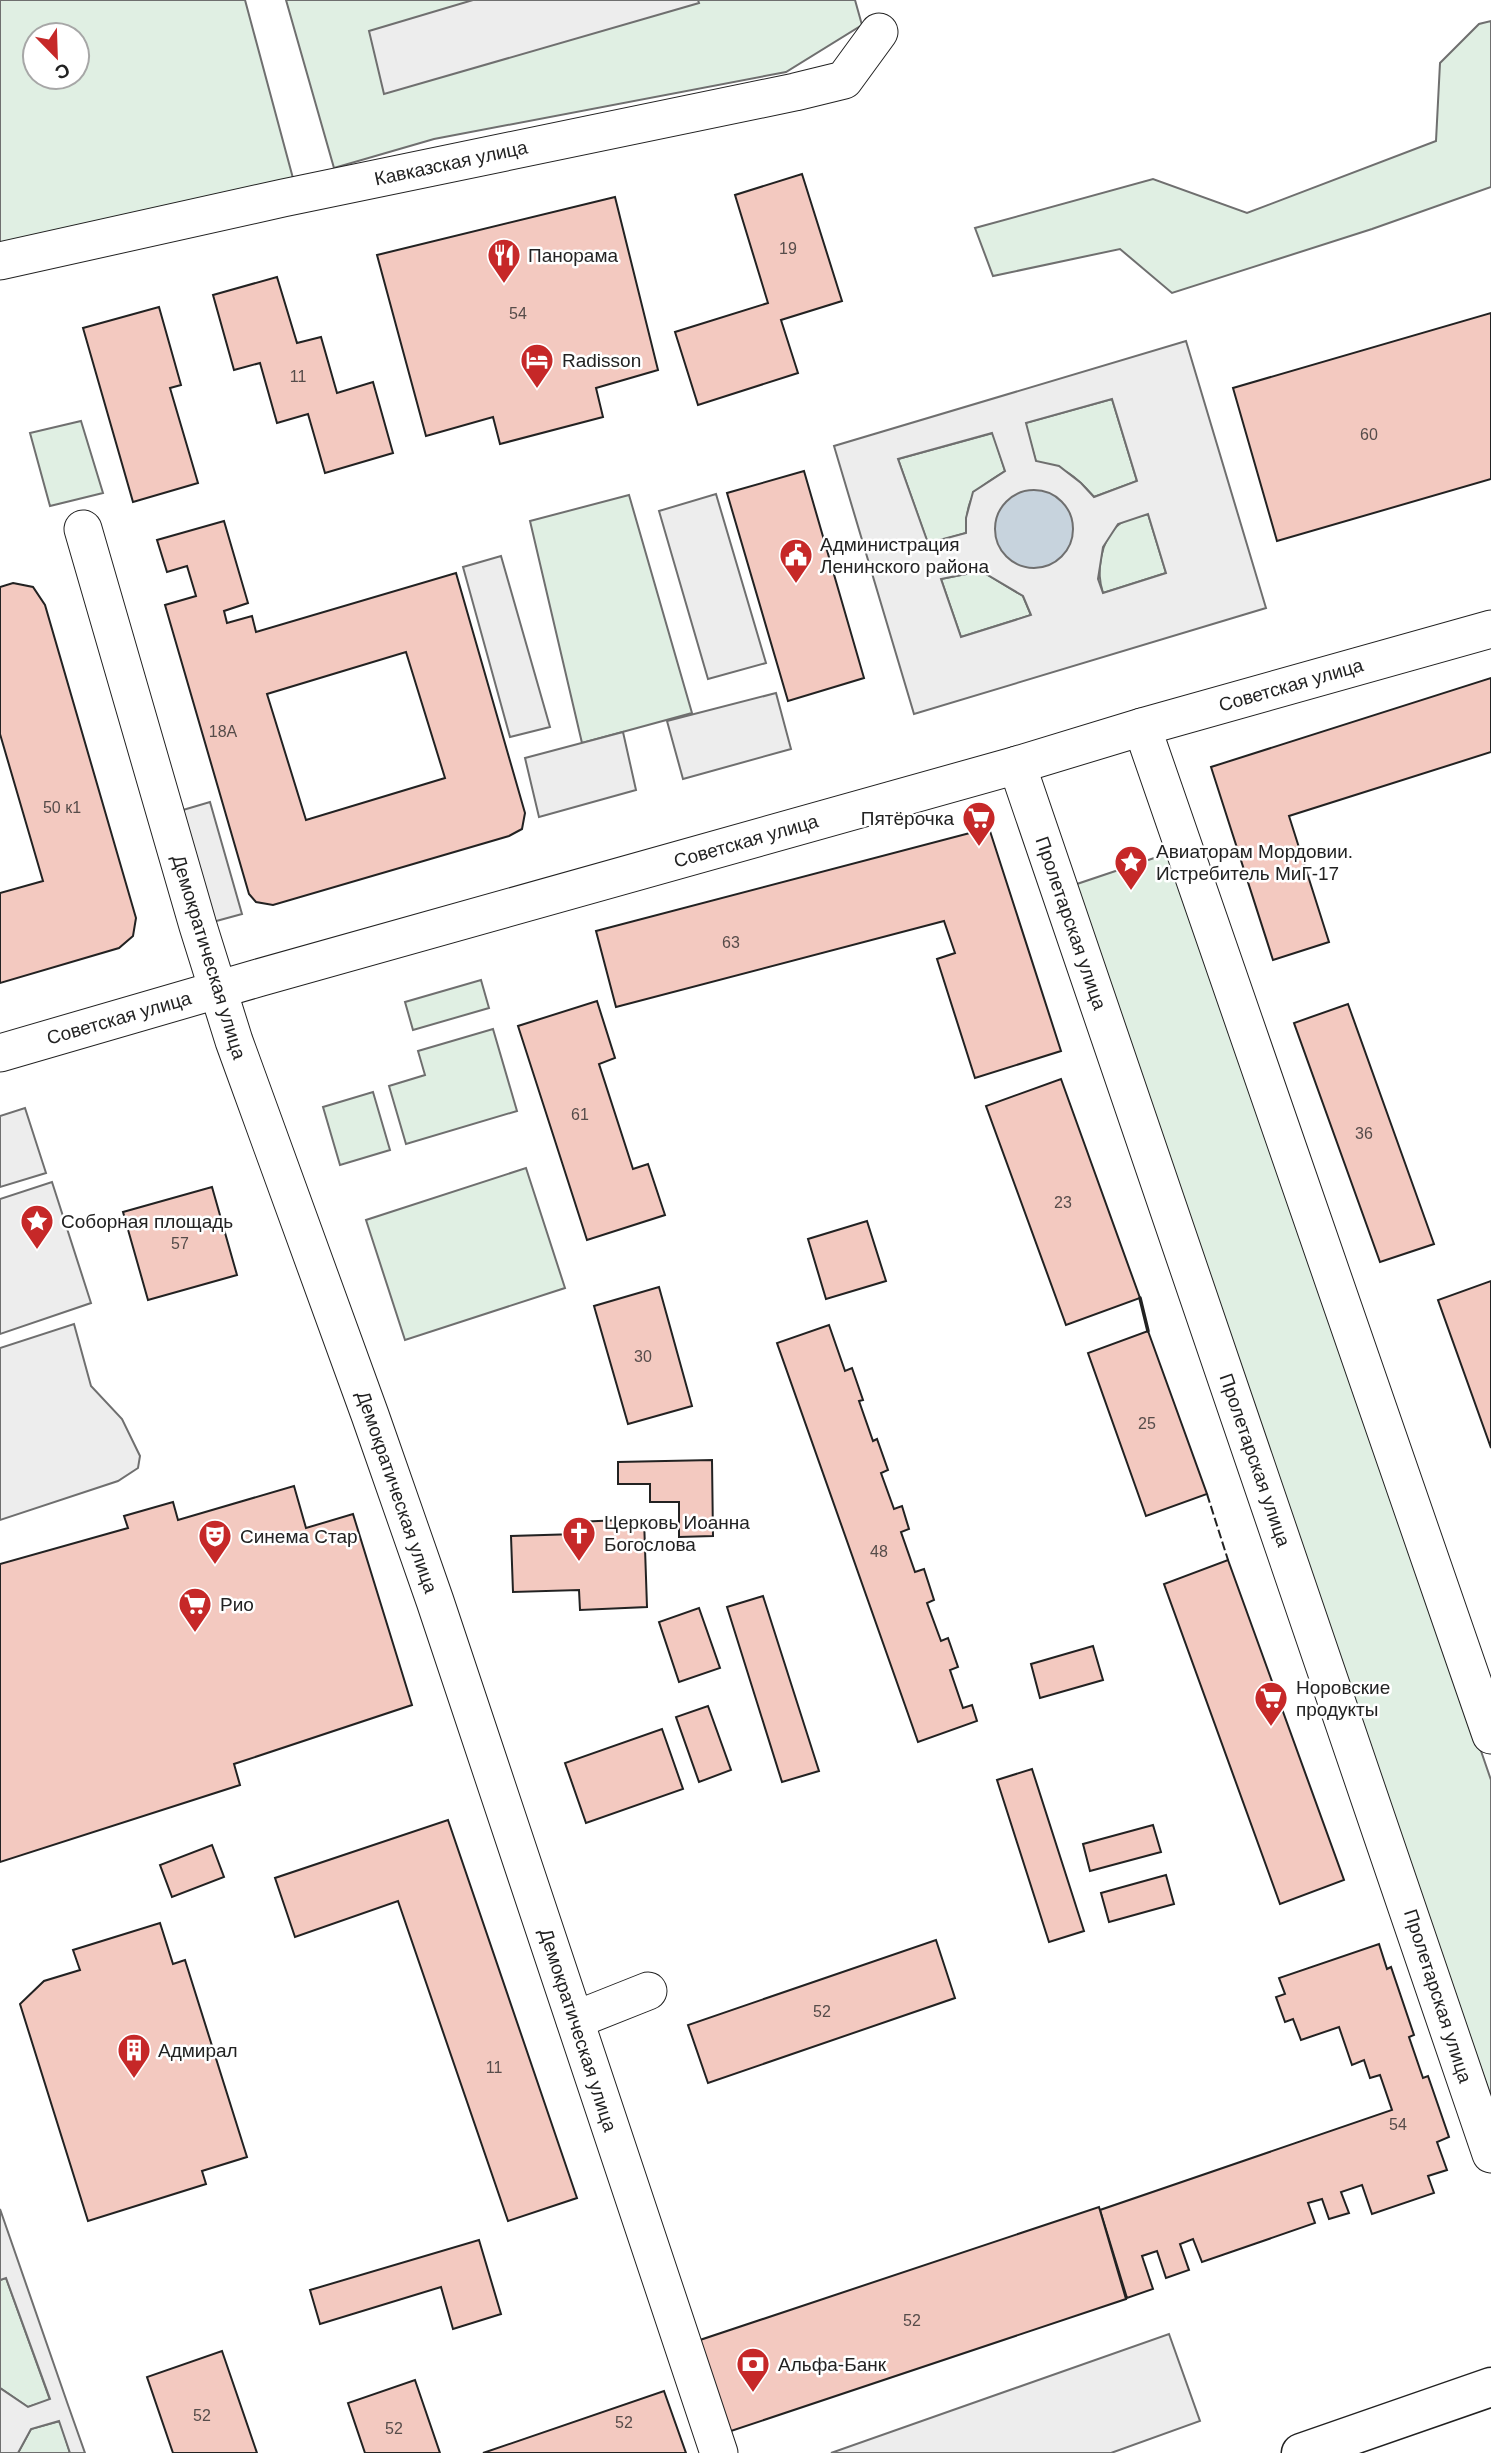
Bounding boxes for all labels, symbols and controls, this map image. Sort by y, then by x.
north arrow [21,21,91,91]
text: С [52,59,73,84]
street label: Кавказская улица [373,136,530,189]
restaurant icon: Панорама [485,236,523,285]
house number: 19 [779,240,797,257]
place label: Панорама [528,245,618,266]
house number: 54 [509,305,527,322]
hotel icon: Radisson [518,341,556,390]
place label: Radisson [562,350,641,371]
house number: 11 [290,368,306,385]
house number: 60 [1360,426,1378,443]
place label: Администрация Ленинского района [820,534,989,577]
public building icon: Администрация Ленинского района [777,536,815,585]
street label: Советская улица [1216,654,1366,716]
house number: 18А [209,723,238,740]
house number: 50 к1 [43,799,81,816]
supermarket icon: Пятёрочка [960,799,998,848]
place label: Пятёрочка [861,808,954,829]
street label: Советская улица [671,810,821,872]
street label: Пролетарская улица [1032,834,1111,1013]
place label: Авиаторам Мордовии. Истребитель МиГ-17 [1156,841,1353,884]
place icon: Авиаторам Мордовии. Истребитель МиГ-17 [1112,843,1150,892]
street label: Демократическая улица [168,852,250,1062]
house number: 63 [722,934,740,951]
street label: Советская улица [44,987,194,1049]
house number: 61 [571,1106,589,1123]
house number: 36 [1355,1125,1373,1142]
house number: 23 [1054,1194,1072,1211]
place icon: Соборная площадь [18,1202,56,1251]
place label: Соборная площадь [61,1211,233,1232]
house number: 57 [171,1235,189,1252]
house number: 30 [634,1348,652,1365]
street label: Пролетарская улица [1216,1371,1295,1550]
street label: Демократическая улица [352,1388,442,1596]
house number: 25 [1138,1415,1156,1432]
place label: Церковь Иоанна Богослова [604,1512,750,1555]
church icon: Церковь Иоанна Богослова [560,1514,598,1563]
theatre icon: Синема Стар [196,1517,234,1566]
place label: Синема Стар [240,1526,358,1547]
house number: 48 [870,1543,888,1560]
supermarket icon: Рио [176,1585,214,1634]
place label: Рио [220,1594,254,1615]
place label: Норовские продукты [1296,1677,1390,1720]
supermarket icon: Норовские продукты [1252,1679,1290,1728]
street label: Пролетарская улица [1400,1906,1476,2086]
street label: Демократическая улица [535,1926,621,2135]
house number: 52 [813,2003,831,2020]
building icon: Адмирал [115,2031,153,2080]
place label: Адмирал [158,2040,238,2061]
house number: 11 [486,2059,502,2076]
house number: 54 [1389,2116,1407,2133]
house number: 52 [903,2312,921,2329]
bank icon: Альфа-Банк [734,2345,772,2394]
place label: Альфа-Банк [778,2354,887,2375]
house number: 52 [193,2407,211,2424]
house number: 52 [615,2414,633,2431]
house number: 52 [385,2420,403,2437]

